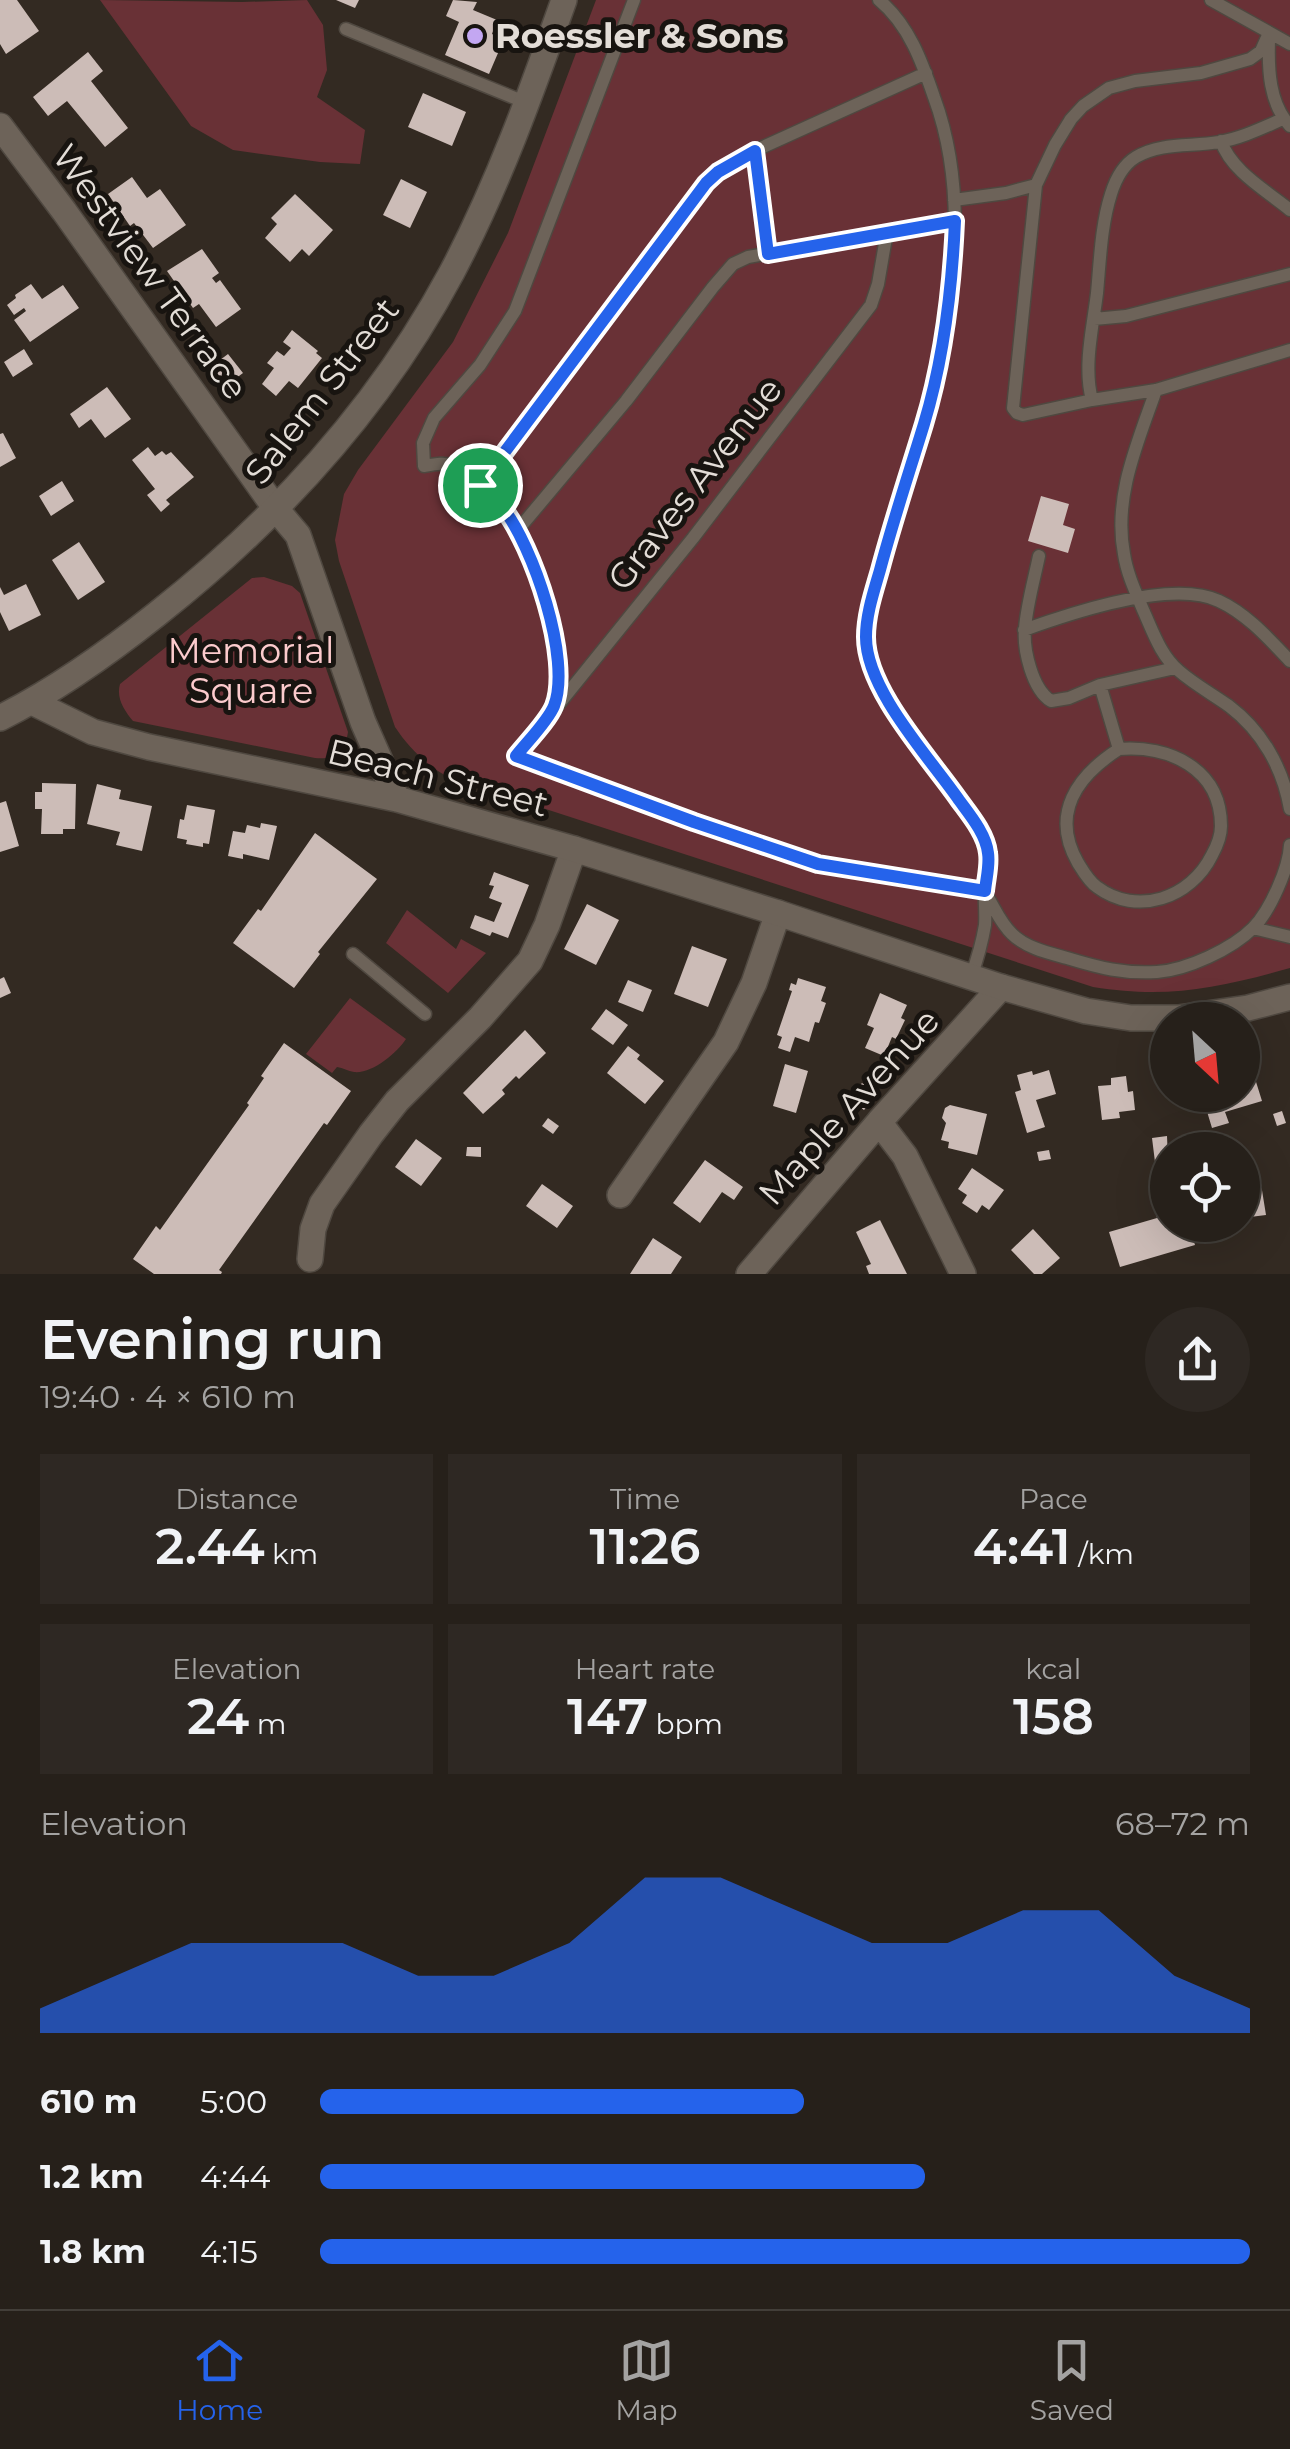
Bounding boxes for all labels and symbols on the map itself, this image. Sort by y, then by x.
place label: Roessler & Sons [495,14,784,57]
marker: Roessler & Sons [464,25,486,47]
street label: Westview Terrace [43,136,257,408]
street label: Salem Street [235,289,408,493]
street label: Graves Avenue [598,369,791,599]
pin [438,443,523,528]
park label: Memorial Square [168,629,334,712]
street label: Beach Street [323,729,553,826]
street label: Maple Avenue [749,1000,948,1214]
north arrow [1150,1002,1260,1112]

